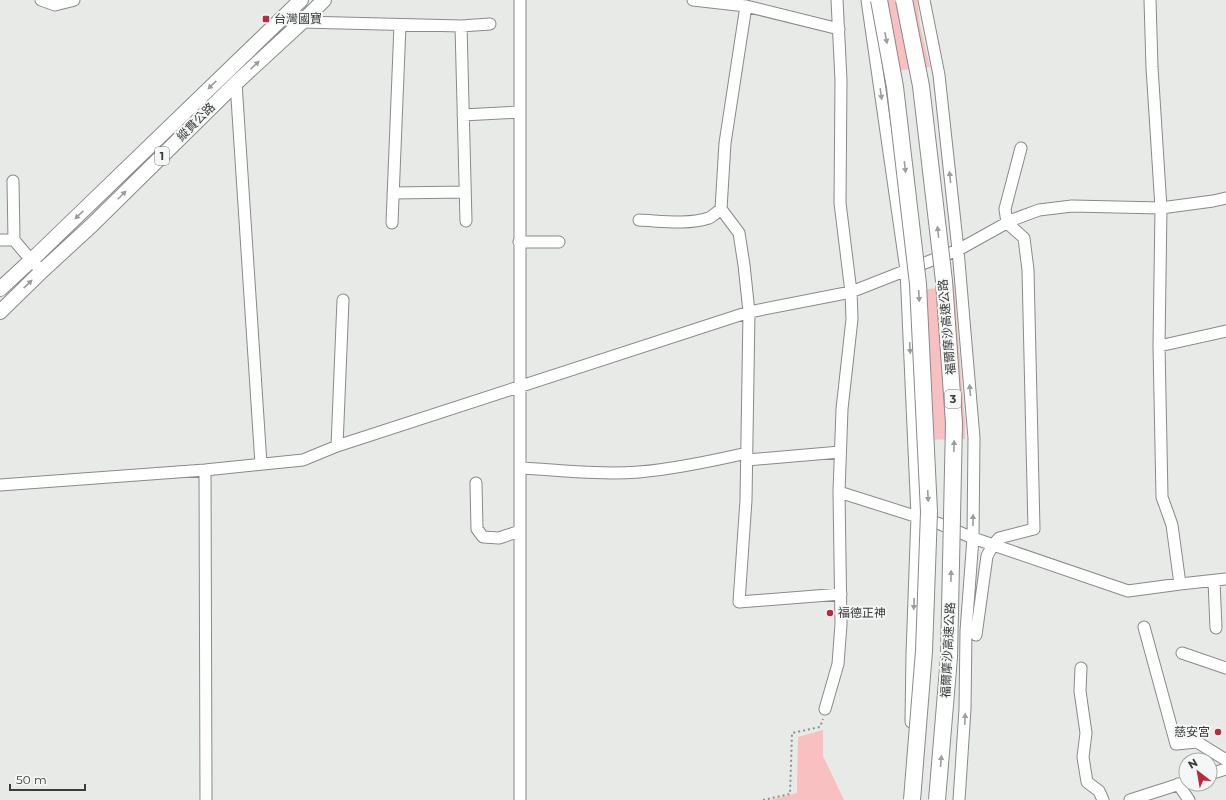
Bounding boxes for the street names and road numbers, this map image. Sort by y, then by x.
street label: 縱貫公路 [173,99,218,144]
road number: 1 [155,147,169,165]
street label: 福爾摩沙高速公路 [935,279,958,376]
road number: 3 [945,390,961,408]
street label: 福爾摩沙高速公路 [937,602,958,698]

